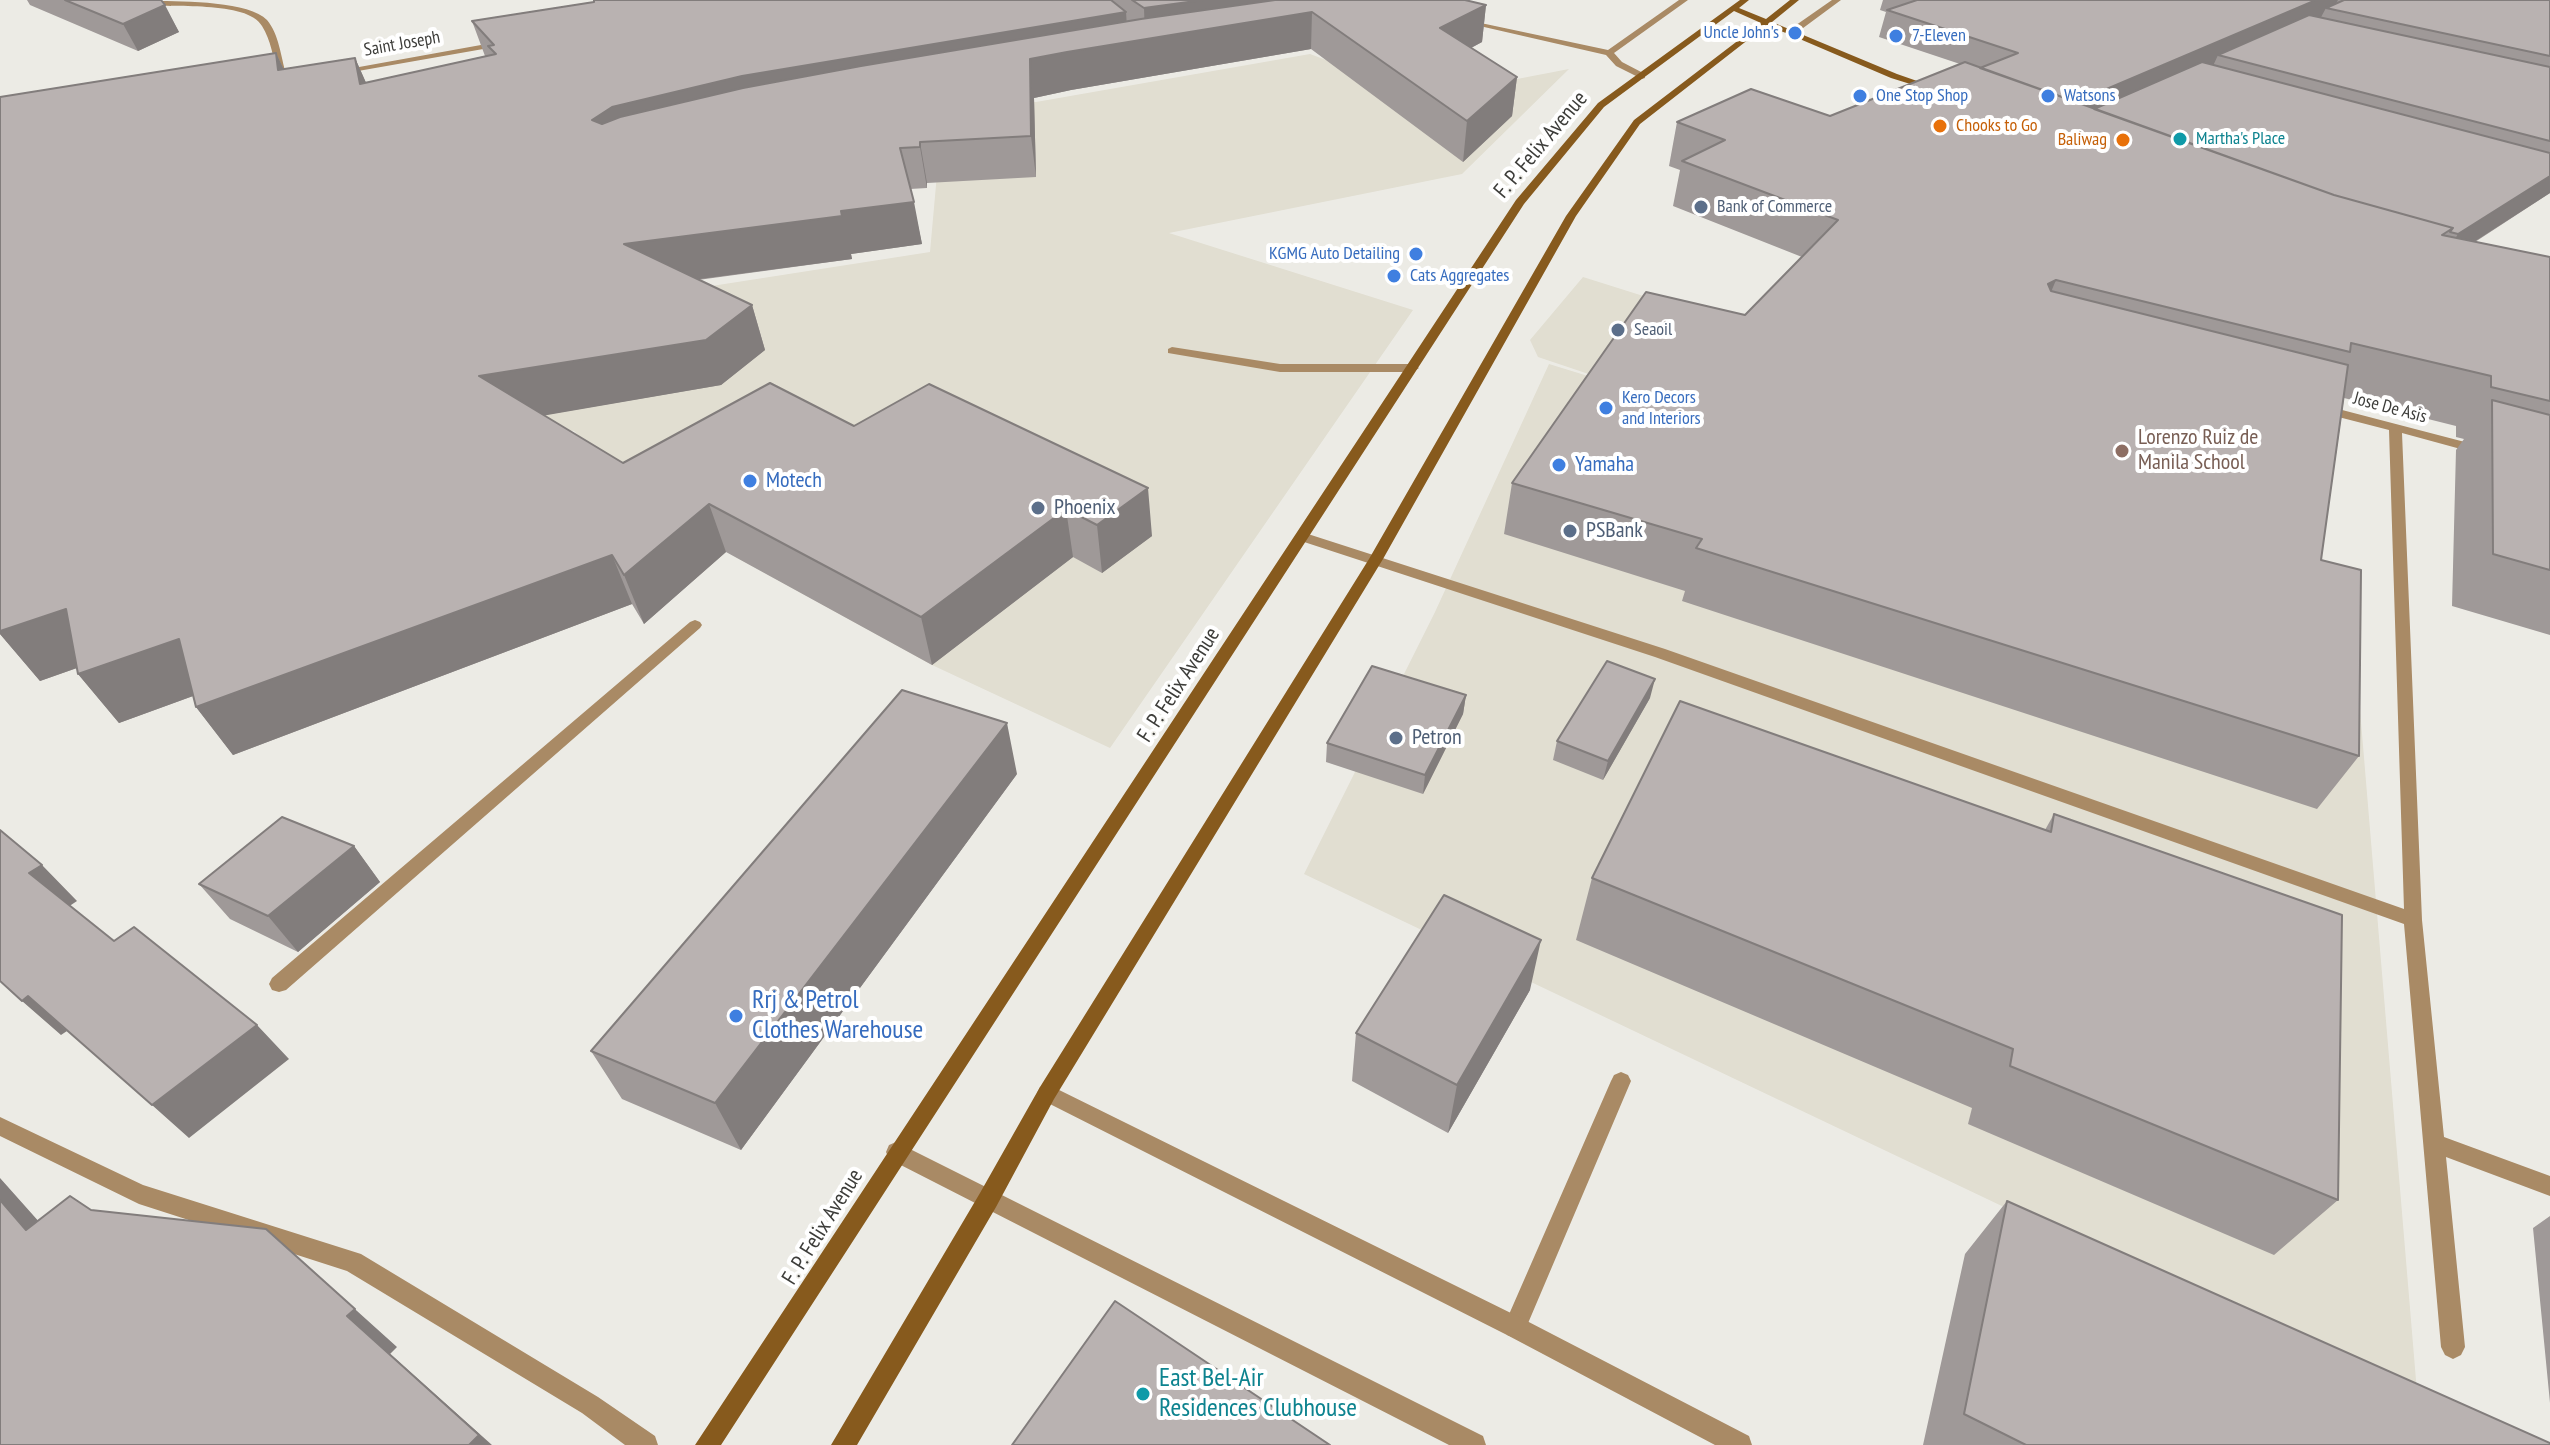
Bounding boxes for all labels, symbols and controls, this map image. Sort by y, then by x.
place label: Uncle John's [1704,22,1779,44]
marker: Uncle John's [1786,24,1804,42]
place label: 7-Eleven [1912,25,1966,47]
street label: Saint Joseph [362,27,442,61]
marker: 7-Eleven [1887,27,1905,45]
place label: One Stop Shop [1876,85,1968,107]
place label: Watsons [2064,85,2115,107]
street label: F. P. Felix Avenue [1489,86,1593,204]
marker: One Stop Shop [1851,87,1869,105]
marker: Watsons [2039,87,2057,105]
place label: Chooks to Go [1956,115,2038,137]
marker: Chooks to Go [1931,117,1949,135]
place label: Martha's Place [2196,128,2285,150]
place label: Baliwag [2058,129,2107,151]
marker: Martha's Place [2171,130,2189,148]
marker: Baliwag [2114,131,2132,149]
place label: Bank of Commerce [1717,196,1832,218]
marker: Bank of Commerce [1692,198,1710,216]
place label: KGMG Auto Detailing [1269,243,1400,265]
marker: KGMG Auto Detailing [1407,245,1425,263]
place label: Cats Aggregates [1410,265,1509,287]
marker: Cats Aggregates [1385,267,1403,285]
place label: Seaoil [1634,319,1672,341]
marker: Seaoil [1609,321,1627,339]
place label: Kero Decors and Interiors [1622,387,1701,430]
street label: Jose De Asis [2351,388,2429,428]
marker: Kero Decors and Interiors [1597,399,1615,417]
place label: Lorenzo Ruiz de Manila School [2138,425,2258,476]
marker: Lorenzo Ruiz de Manila School [2113,442,2131,460]
place label: Yamaha [1575,452,1634,478]
marker: Yamaha [1550,456,1568,474]
place label: Motech [766,468,822,494]
marker: Motech [741,472,759,490]
place label: Phoenix [1054,495,1116,521]
marker: Phoenix [1029,499,1047,517]
place label: PSBank [1586,518,1643,544]
marker: PSBank [1561,522,1579,540]
street label: F. P. Felix Avenue [1132,623,1226,747]
place label: Petron [1412,725,1462,751]
marker: Petron [1387,729,1405,747]
place label: Rrj & Petrol Clothes Warehouse [752,985,923,1046]
marker: Rrj & Petrol Clothes Warehouse [727,1007,745,1025]
street label: F. P. Felix Avenue [777,1164,869,1290]
place label: East Bel-Air Residences Clubhouse [1159,1363,1357,1424]
marker: East Bel-Air Residences Clubhouse [1134,1385,1152,1403]

